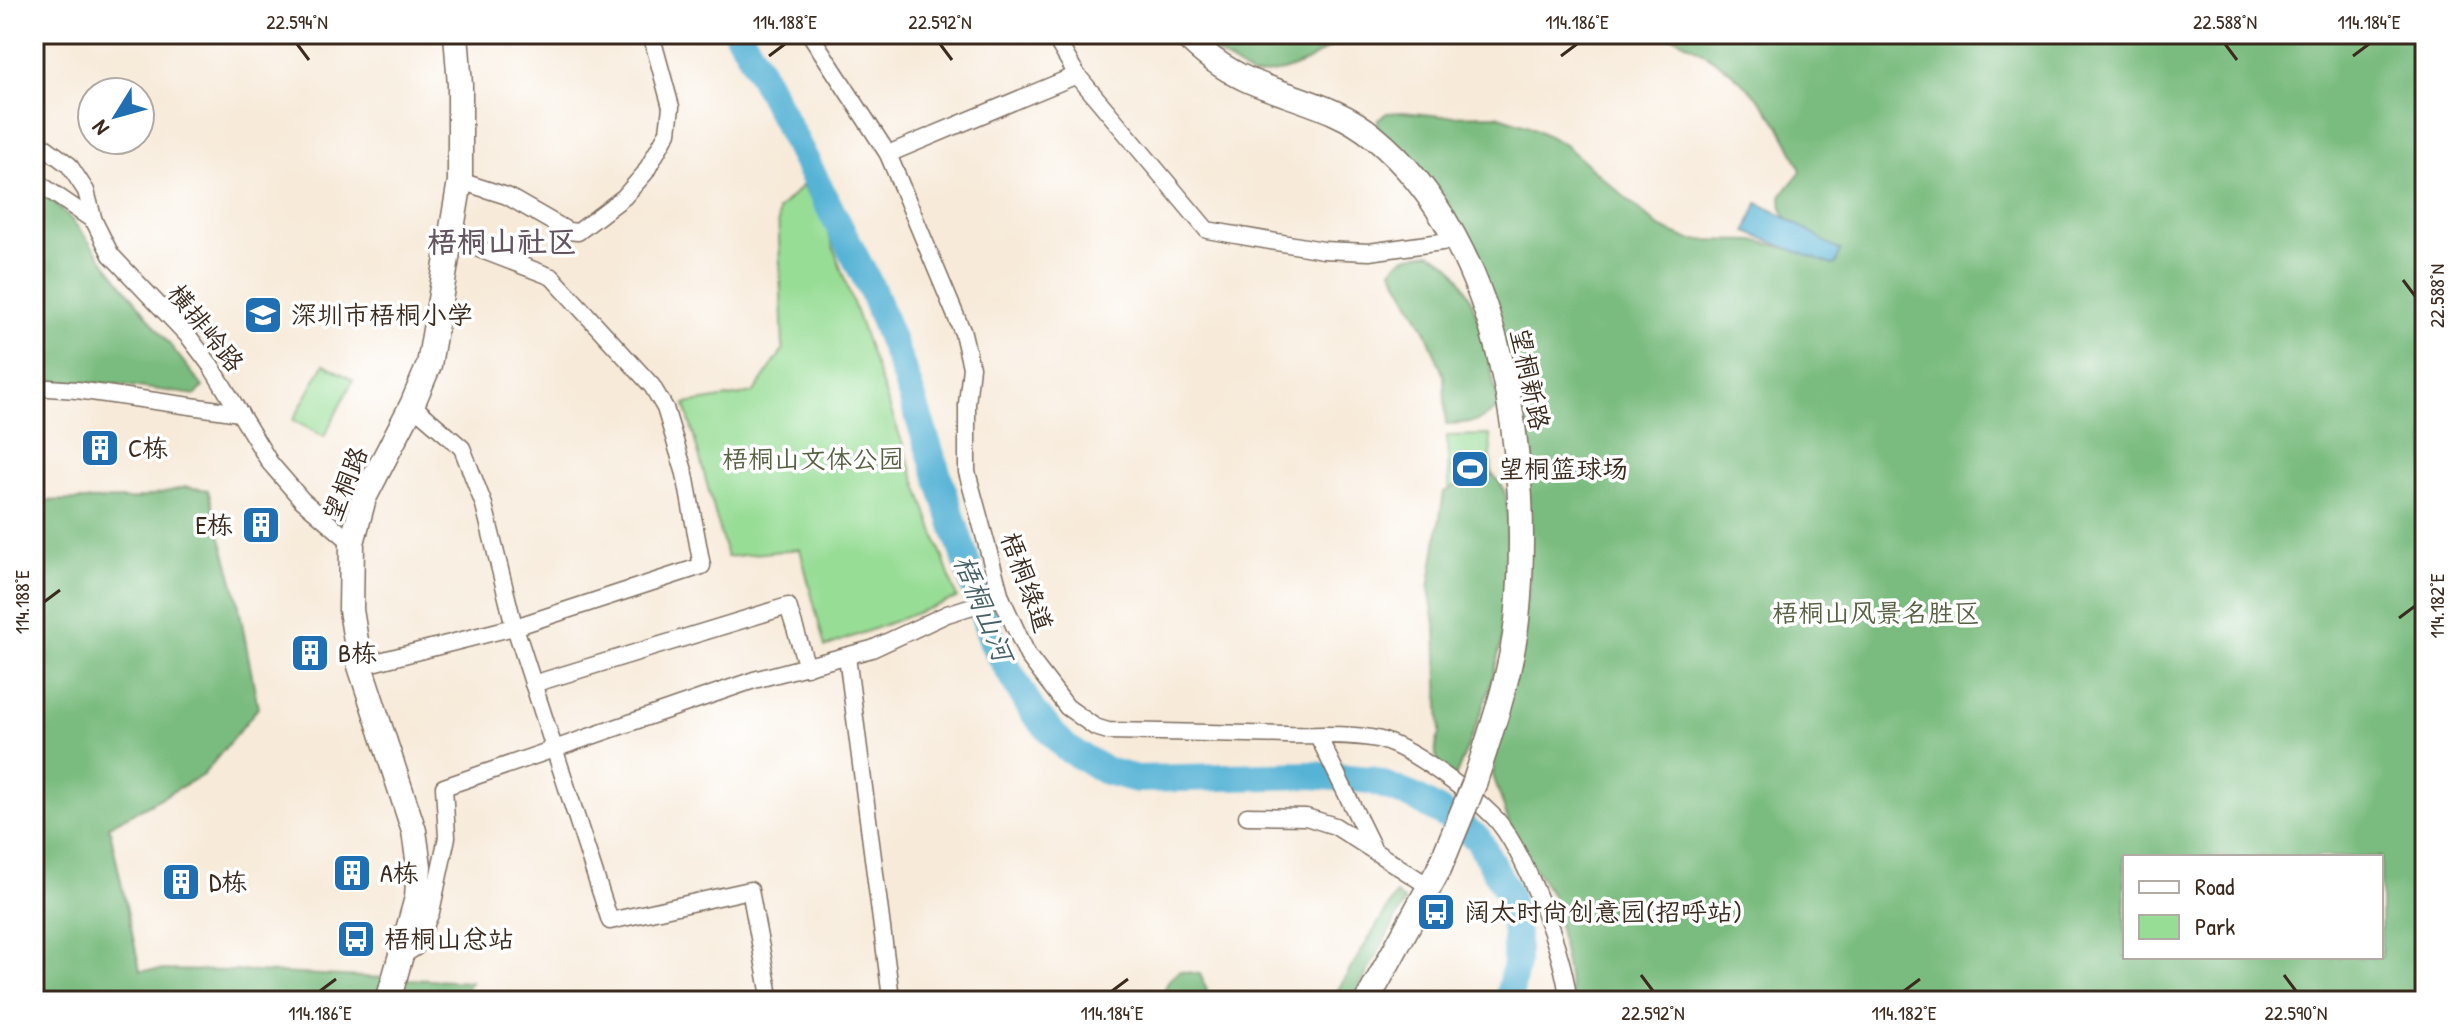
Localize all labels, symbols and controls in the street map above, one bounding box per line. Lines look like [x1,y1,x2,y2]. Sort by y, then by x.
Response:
text: 22.594°N [266,8,328,35]
text: 114.188°E [753,8,817,35]
text: 22.592°N [908,8,972,35]
text: 114.186°E [1545,8,1609,35]
text: 22.588°N [2193,8,2257,35]
text: 114.184°E [2337,8,2401,35]
north arrow [76,76,156,156]
text: N [84,114,116,142]
district label: 梧桐山社区 [427,221,577,261]
text: 22.588°N [2423,264,2450,328]
street label: 横排岭路 [160,276,253,379]
school or university icon: 深圳市梧桐小学 [242,294,284,336]
place label: 深圳市梧桐小学 [291,297,473,332]
street label: 望桐新路 [1503,324,1558,433]
building icon: C栋 [79,427,121,469]
place label: C栋 [128,430,168,465]
street label: 望桐路 [314,441,375,527]
park label: 梧桐山文体公园 [722,441,904,476]
sports icon: 望桐篮球场 [1449,448,1491,490]
place label: 望桐篮球场 [1498,451,1628,486]
building icon: E栋 [240,504,282,546]
place label: E栋 [196,507,233,542]
street label: 梧桐绿道 [993,527,1062,637]
water label: 梧桐山河 [945,549,1024,671]
text: 114.188°E [8,570,35,634]
text: 114.182°E [2423,573,2450,639]
park label: 梧桐山风景名胜区 [1772,595,1980,630]
building icon: B栋 [289,632,331,674]
place label: B栋 [338,635,377,670]
building icon: A栋 [331,852,373,894]
place label: A栋 [380,855,419,890]
legend [2123,855,2383,959]
building icon: D栋 [160,861,202,903]
place label: D栋 [209,864,247,899]
text: Road [2195,870,2234,902]
bus stop icon: 阔太时尚创意园(招呼站) [1415,891,1457,933]
place label: 阔太时尚创意园(招呼站) [1464,894,1742,929]
text: Park [2195,910,2235,942]
bus stop icon: 梧桐山总站 [335,918,377,960]
place label: 梧桐山总站 [384,921,514,956]
text: 114.186°E [288,999,352,1026]
text: 114.184°E [1080,999,1144,1026]
text: 22.592°N [1621,999,1685,1026]
text: 114.182°E [1871,999,1937,1026]
text: 22.590°N [2264,999,2328,1026]

